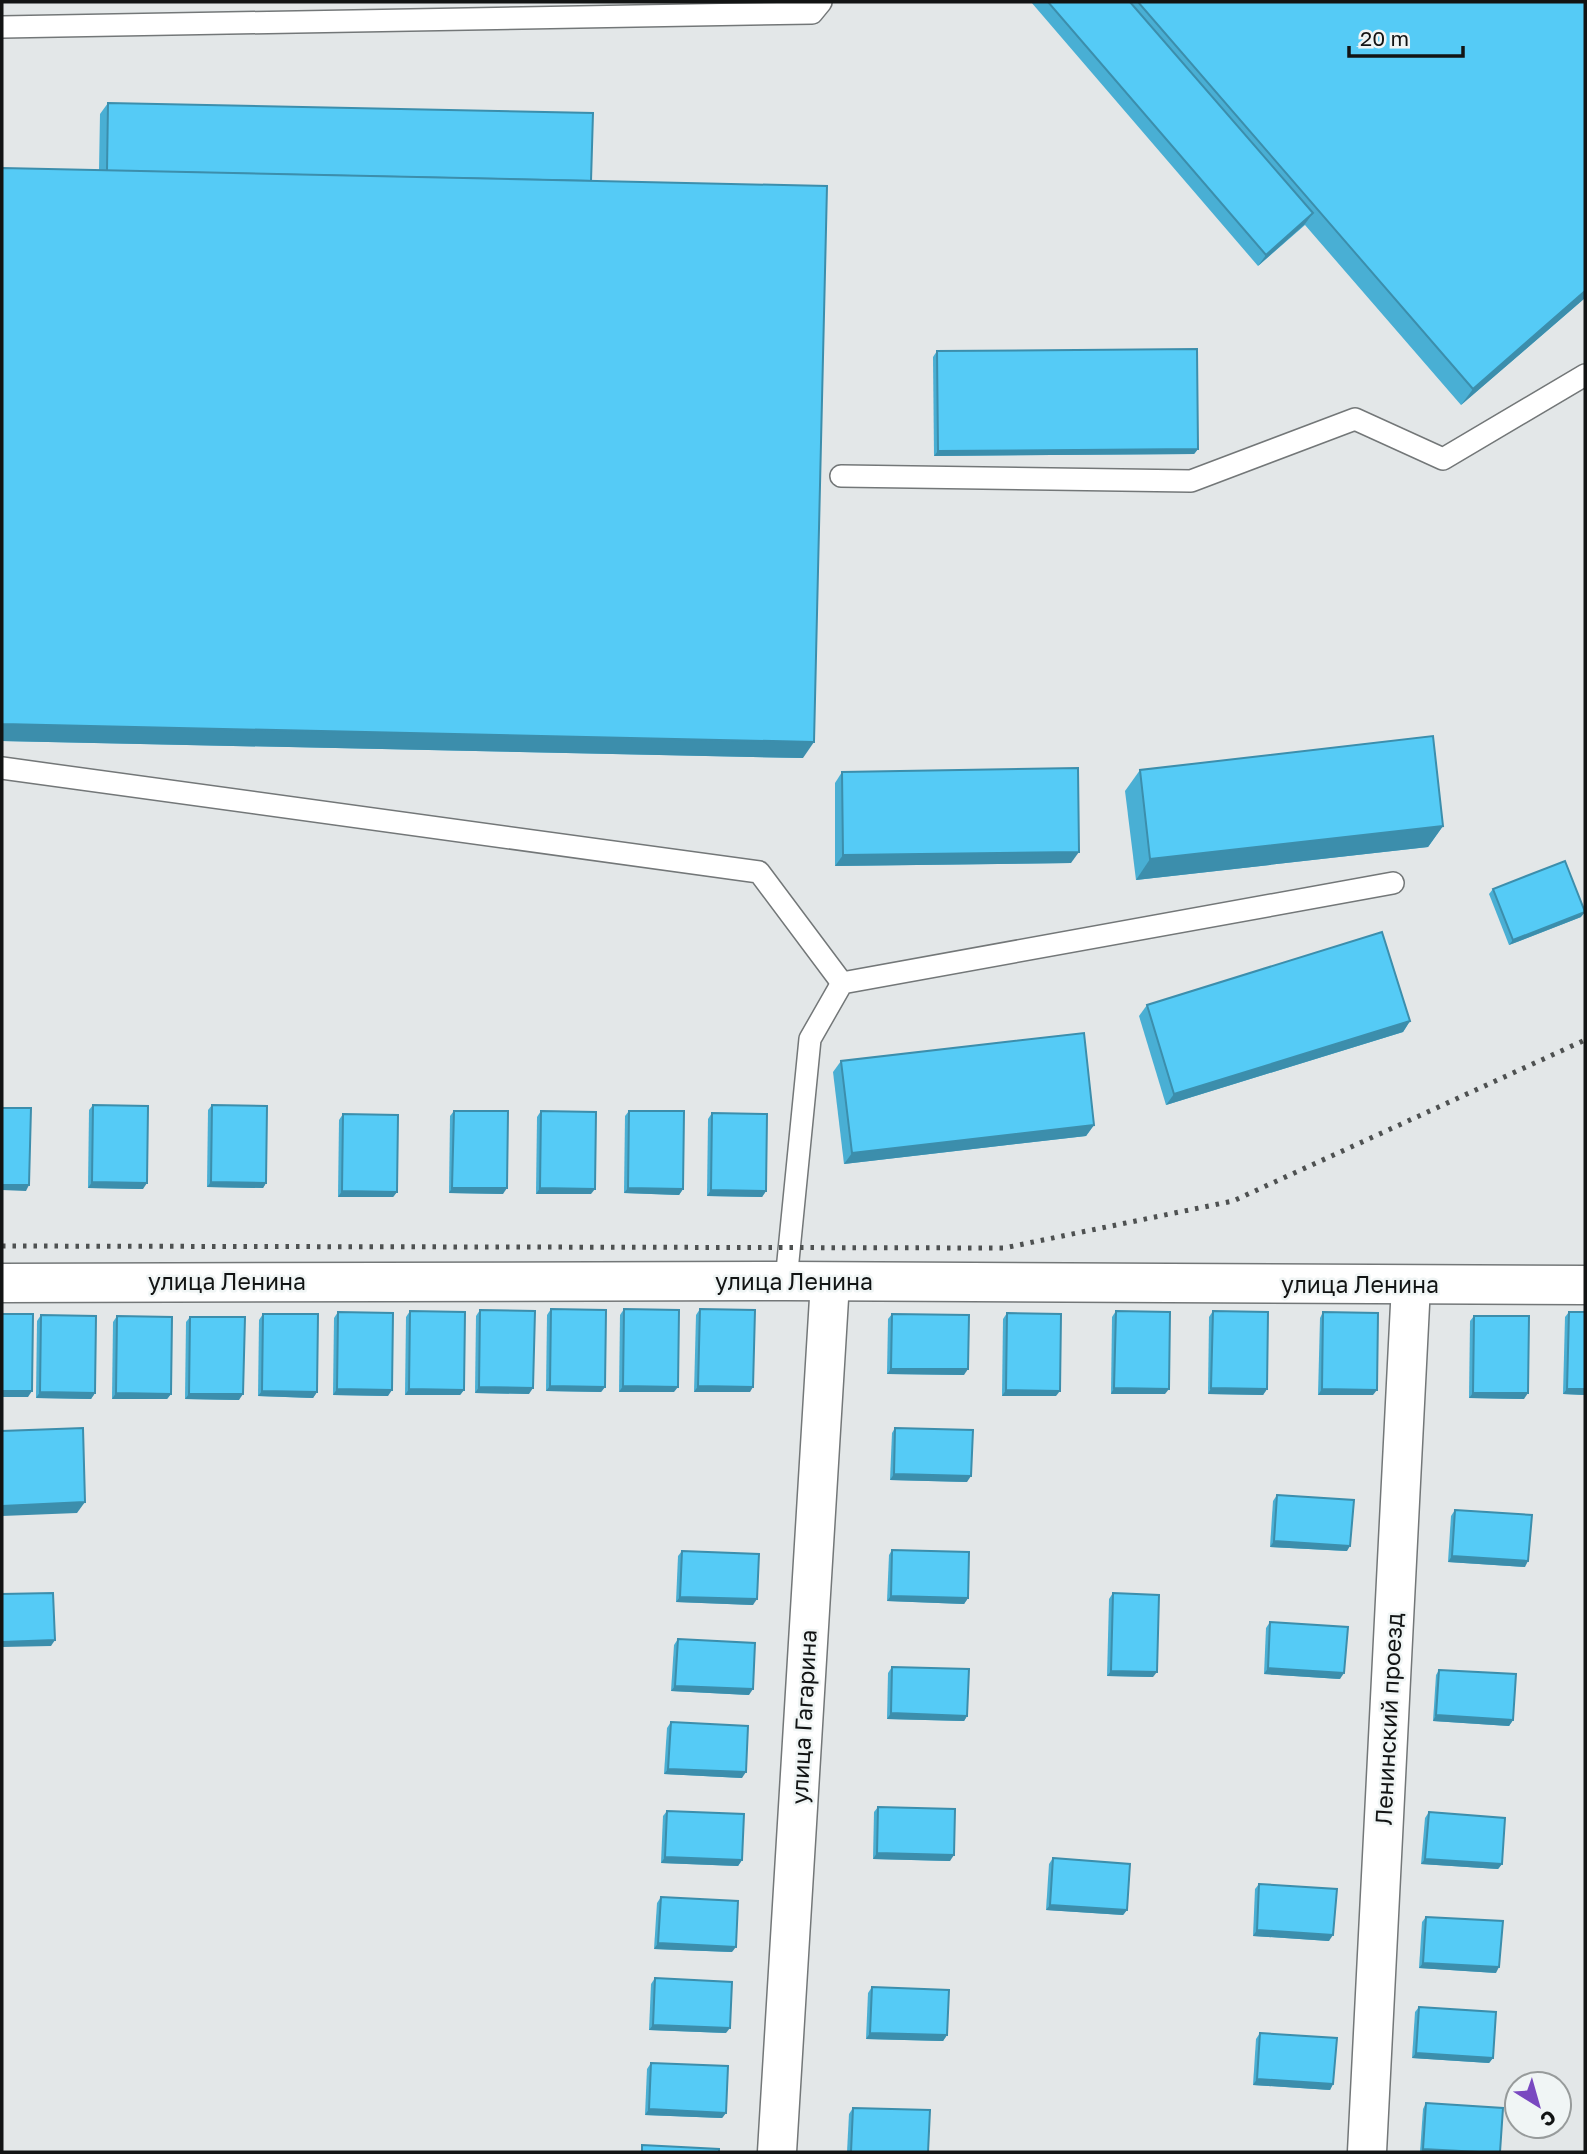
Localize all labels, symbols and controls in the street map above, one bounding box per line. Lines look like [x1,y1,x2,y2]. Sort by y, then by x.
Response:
scale bar [1349,14,1463,58]
text: 20 m [1360,25,1409,51]
street label: улица Ленина [148,1267,306,1295]
street label: улица Ленина [715,1267,873,1295]
street label: улица Ленина [1281,1270,1439,1298]
street label: Ленинский проезд [1368,1612,1408,1826]
street label: улица Гагарина [784,1629,822,1805]
north arrow [1503,2070,1573,2140]
text: С [1536,2106,1561,2132]

